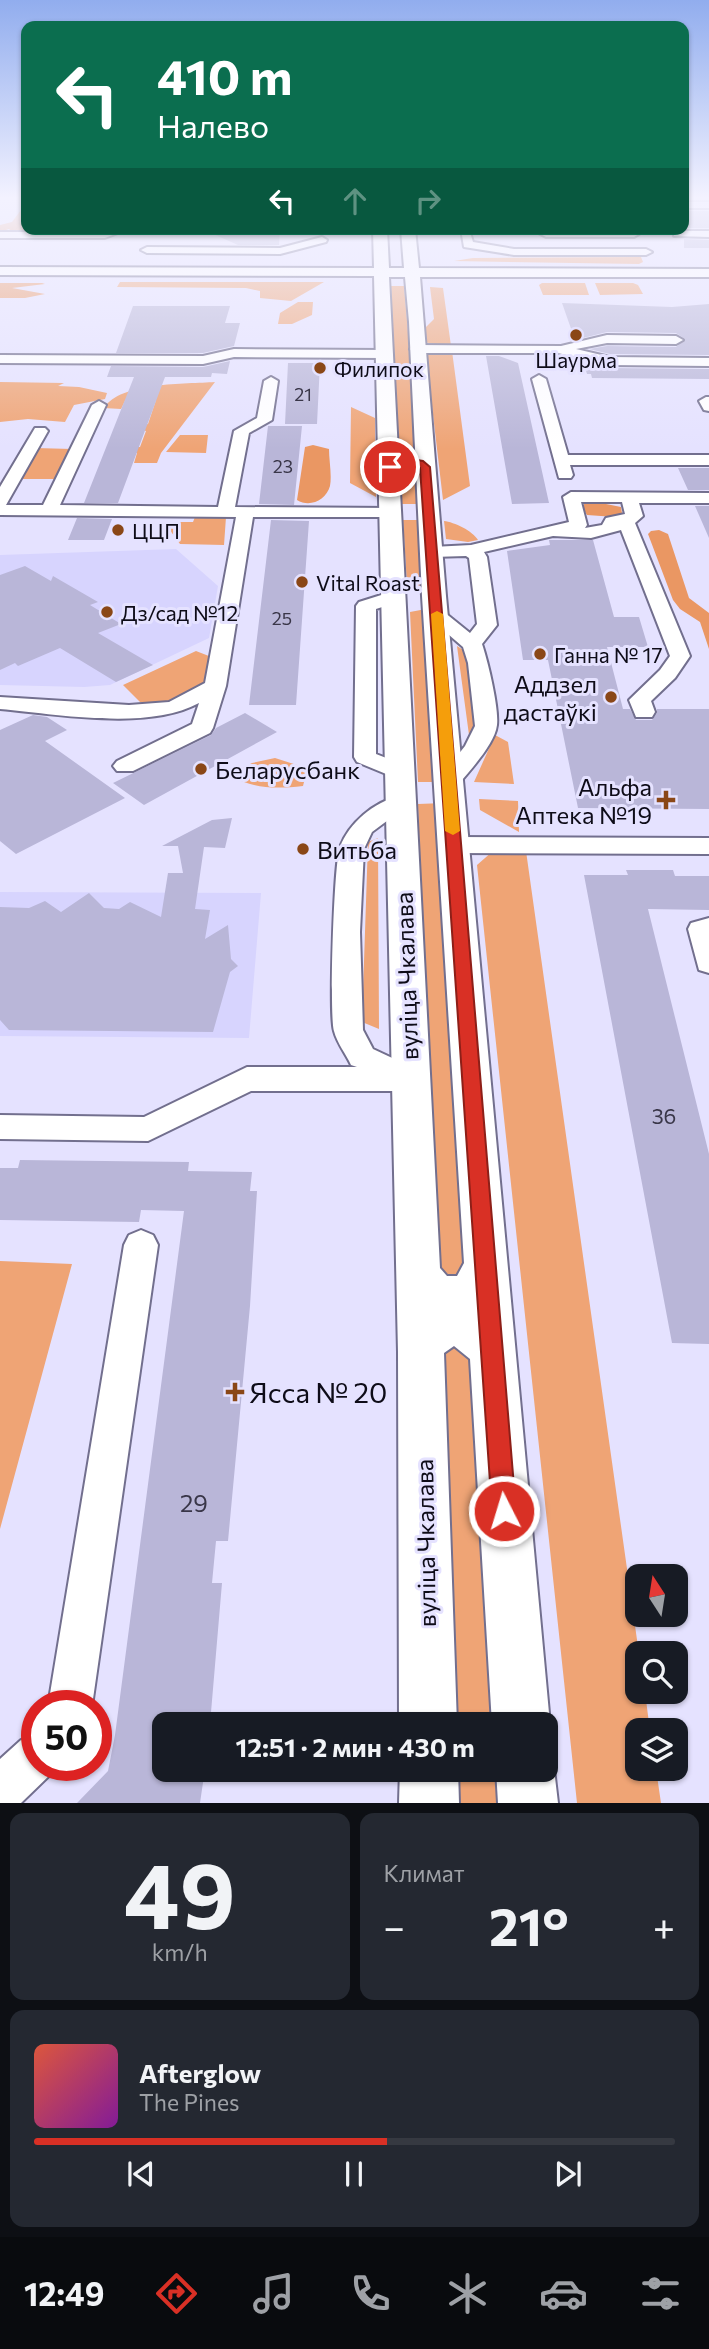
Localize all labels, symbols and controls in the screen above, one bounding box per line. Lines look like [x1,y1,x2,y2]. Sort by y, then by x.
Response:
text: 410 m [157,45,292,105]
icon: left [42,49,133,140]
text: Налево [157,105,269,145]
icon: left [263,182,301,220]
icon: ahead [336,182,374,220]
icon: right [409,182,447,220]
marker: Шаурма [568,327,584,343]
place label: Шаурма [535,347,617,372]
place label: Филипок [334,356,424,381]
marker: Филипок [312,360,328,376]
house number: 21 [294,383,312,405]
pin [360,437,420,497]
icon: arrive [371,448,409,486]
house number: 23 [273,455,293,477]
place label: ЦЦП [132,518,180,543]
marker: ЦЦП [110,522,126,538]
place label: Vital Roast [316,570,420,595]
marker: Vital Roast [294,574,310,590]
place label: Дз/сад №12 [121,600,238,625]
marker: Дз/сад №12 [99,604,115,620]
house number: 25 [272,607,292,629]
place label: Ганна № 17 [554,642,662,667]
marker: Ганна № 17 [532,646,548,662]
place label: Аддзел дастаўкі [504,669,597,726]
marker: Аддзел дастаўкі [603,689,619,705]
place label: Беларусбанк [215,755,360,784]
marker: Беларусбанк [193,761,209,777]
place label: Альфа Аптека №19 [515,772,652,829]
marker: Альфа Аптека №19 [658,792,674,808]
place label: Витьба [317,835,397,864]
marker: Витьба [295,841,311,857]
street label: вуліца Чкалава [389,891,423,1061]
house number: 36 [652,1103,676,1128]
place label: Ясса № 20 [249,1375,387,1409]
marker: Ясса № 20 [227,1384,243,1400]
street label: вуліца Чкалава [409,1459,441,1627]
position arrow [467,1474,541,1548]
house number: 29 [180,1488,208,1517]
north arrow [625,1564,688,1628]
map controls [625,1564,688,1781]
button: search [625,1641,688,1704]
speed limit sign: 50 [21,1690,112,1781]
button: layers [625,1718,688,1781]
text: 12:51 · 2 мин · 430 m [235,1731,475,1762]
text: 49 [124,1836,236,1948]
text: Климат [384,1859,465,1887]
text: 21° [489,1893,569,1957]
text: − [384,1902,405,1949]
text: + [653,1902,675,1949]
text: km/h [152,1938,208,1966]
text: Afterglow [139,2057,261,2088]
text: The Pines [139,2088,240,2116]
icon: previous [122,2155,160,2193]
icon: pause [335,2155,373,2193]
icon: next [549,2155,587,2193]
icon: directions [152,2269,201,2318]
icon: music [249,2269,298,2318]
icon: phone [346,2269,395,2318]
icon: climate [443,2269,492,2318]
icon: car [539,2269,588,2318]
icon: filters [636,2269,685,2318]
text: 12:49 [24,2273,104,2313]

